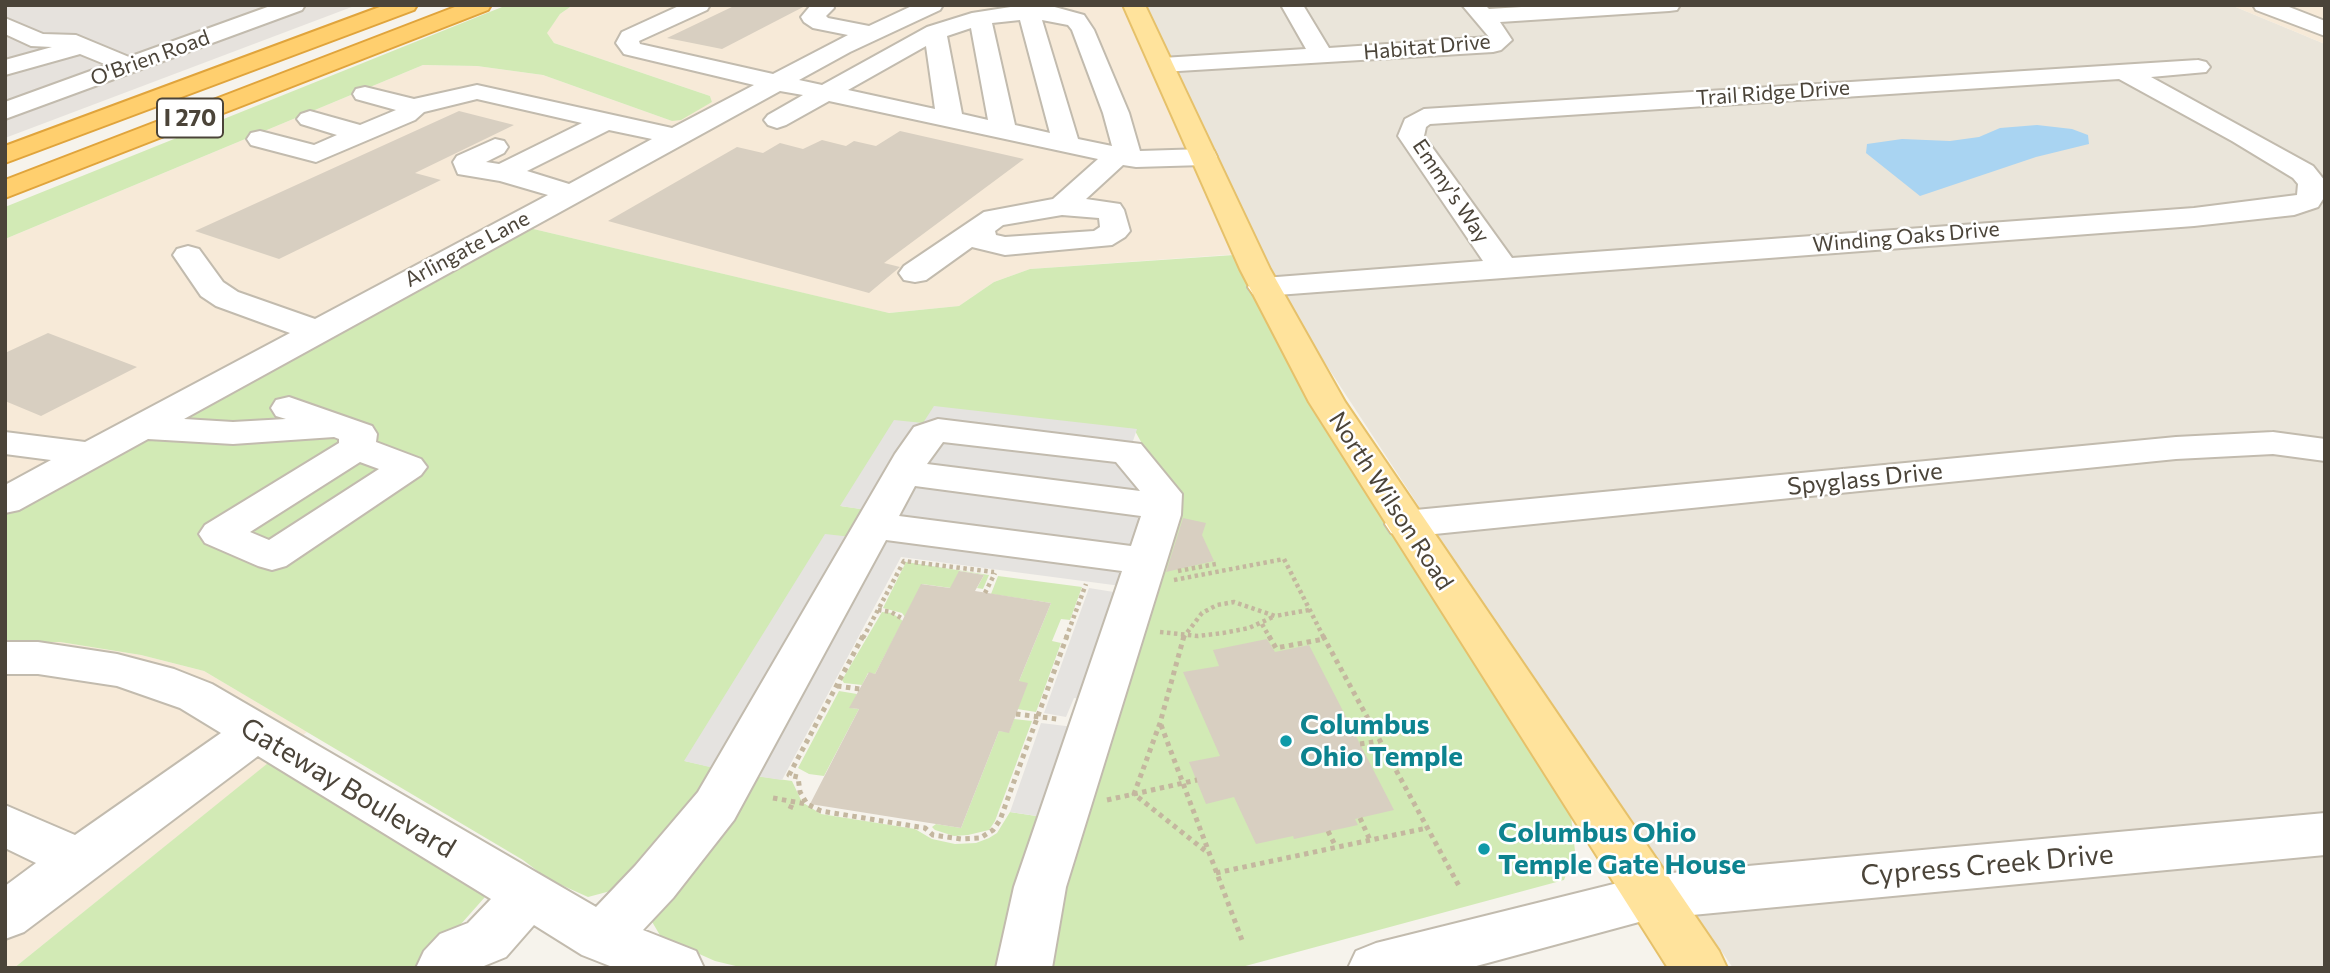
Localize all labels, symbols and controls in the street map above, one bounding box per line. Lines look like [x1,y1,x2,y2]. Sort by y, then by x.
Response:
street label: O'Brien Road [87,25,213,91]
street label: Habitat Drive [1362,29,1492,65]
street label: Trail Ridge Drive [1695,75,1851,111]
road number: I 270 [157,99,223,138]
street label: Emmy's Way [1407,134,1495,248]
street label: Arlingate Lane [400,206,534,292]
street label: Winding Oaks Drive [1811,216,2001,258]
street label: North Wilson Road [1323,407,1459,595]
street label: Spyglass Drive [1786,457,1944,501]
place label: Columbus Ohio Temple [1300,708,1463,774]
street label: Gateway Boulevard [234,711,462,865]
marker: Columbus Ohio Temple [1278,733,1294,749]
place label: Columbus Ohio Temple Gate House [1498,816,1746,882]
street label: Cypress Creek Drive [1859,837,2115,893]
marker: Columbus Ohio Temple Gate House [1476,841,1492,857]

